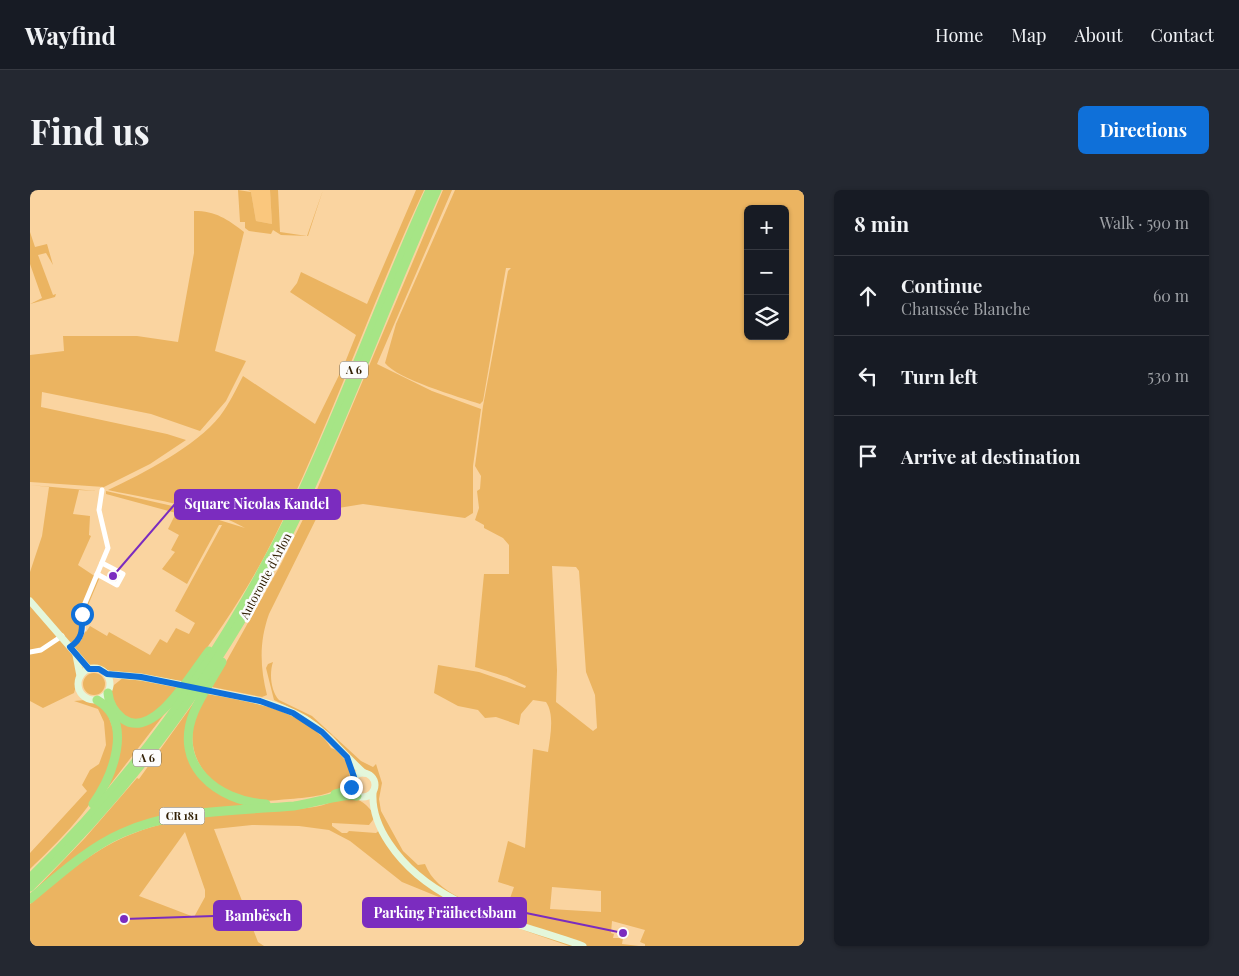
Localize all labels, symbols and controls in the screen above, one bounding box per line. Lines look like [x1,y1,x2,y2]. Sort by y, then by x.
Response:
text: Wayfind [25,19,116,51]
text: Home [935,23,983,47]
text: Map [1011,23,1046,47]
text: About [1074,23,1123,47]
text: Contact [1151,23,1214,47]
button: Directions [1078,106,1209,154]
text: Find us [30,107,150,154]
map controls [744,205,789,340]
button: + [744,205,789,250]
text: 8 min [854,209,909,237]
text: Walk · 590 m [1099,212,1189,233]
button: − [744,250,789,295]
text: Continue [901,272,982,298]
icon: ahead [854,282,882,310]
text: 60 m [1153,285,1189,306]
button: layers [744,295,789,340]
text: Chaussée Blanche [901,298,1030,319]
road number: A 6 [340,362,368,378]
icon: left [854,362,882,390]
text: Turn left [901,363,978,389]
text: 530 m [1147,365,1189,386]
icon: arrive [854,442,882,470]
text: Arrive at destination [901,443,1081,469]
callout: Square Nicolas Kandel [175,490,340,519]
text: Square Nicolas Kandel [185,494,330,513]
street label: Autoroute d'Arlon [235,530,295,622]
route start [71,603,94,626]
road number: A 6 [133,750,161,766]
route end [340,776,363,799]
road number: CR 181 [160,808,204,824]
callout: Parking Fräiheetsbam [363,898,526,927]
callout: Bambësch [214,901,301,930]
text: Parking Fräiheetsbam [374,903,517,922]
text: Bambësch [225,906,292,925]

